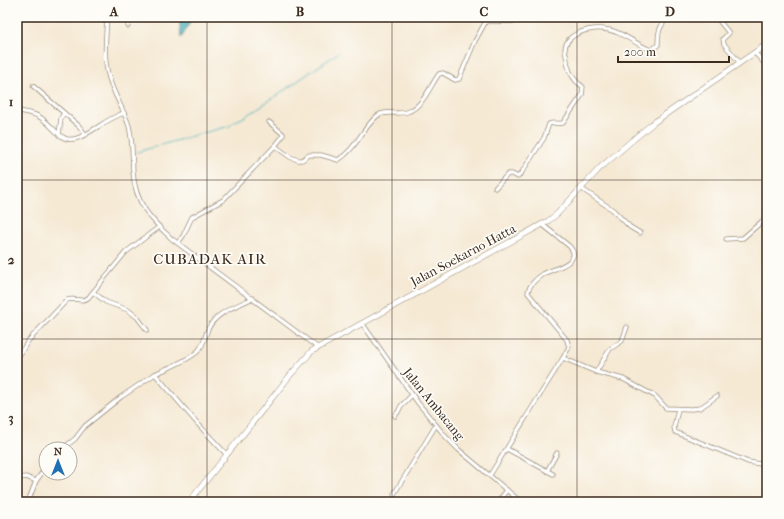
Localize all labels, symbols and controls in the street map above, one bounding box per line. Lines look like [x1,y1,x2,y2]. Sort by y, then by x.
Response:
text: A [109,4,119,19]
text: B [296,4,305,19]
text: C [480,4,489,19]
text: D [665,4,675,19]
scale bar [618,38,729,64]
text: 200 m [624,45,656,59]
text: 1 [9,94,14,109]
street label: Jalan Soekarno Hatta [407,220,519,290]
district label: CUBADAK AIR [153,250,267,268]
text: 2 [8,252,15,267]
street label: Jalan Ambacang [400,364,468,444]
text: 3 [8,410,14,426]
north arrow [38,441,78,481]
text: N [54,445,63,458]

